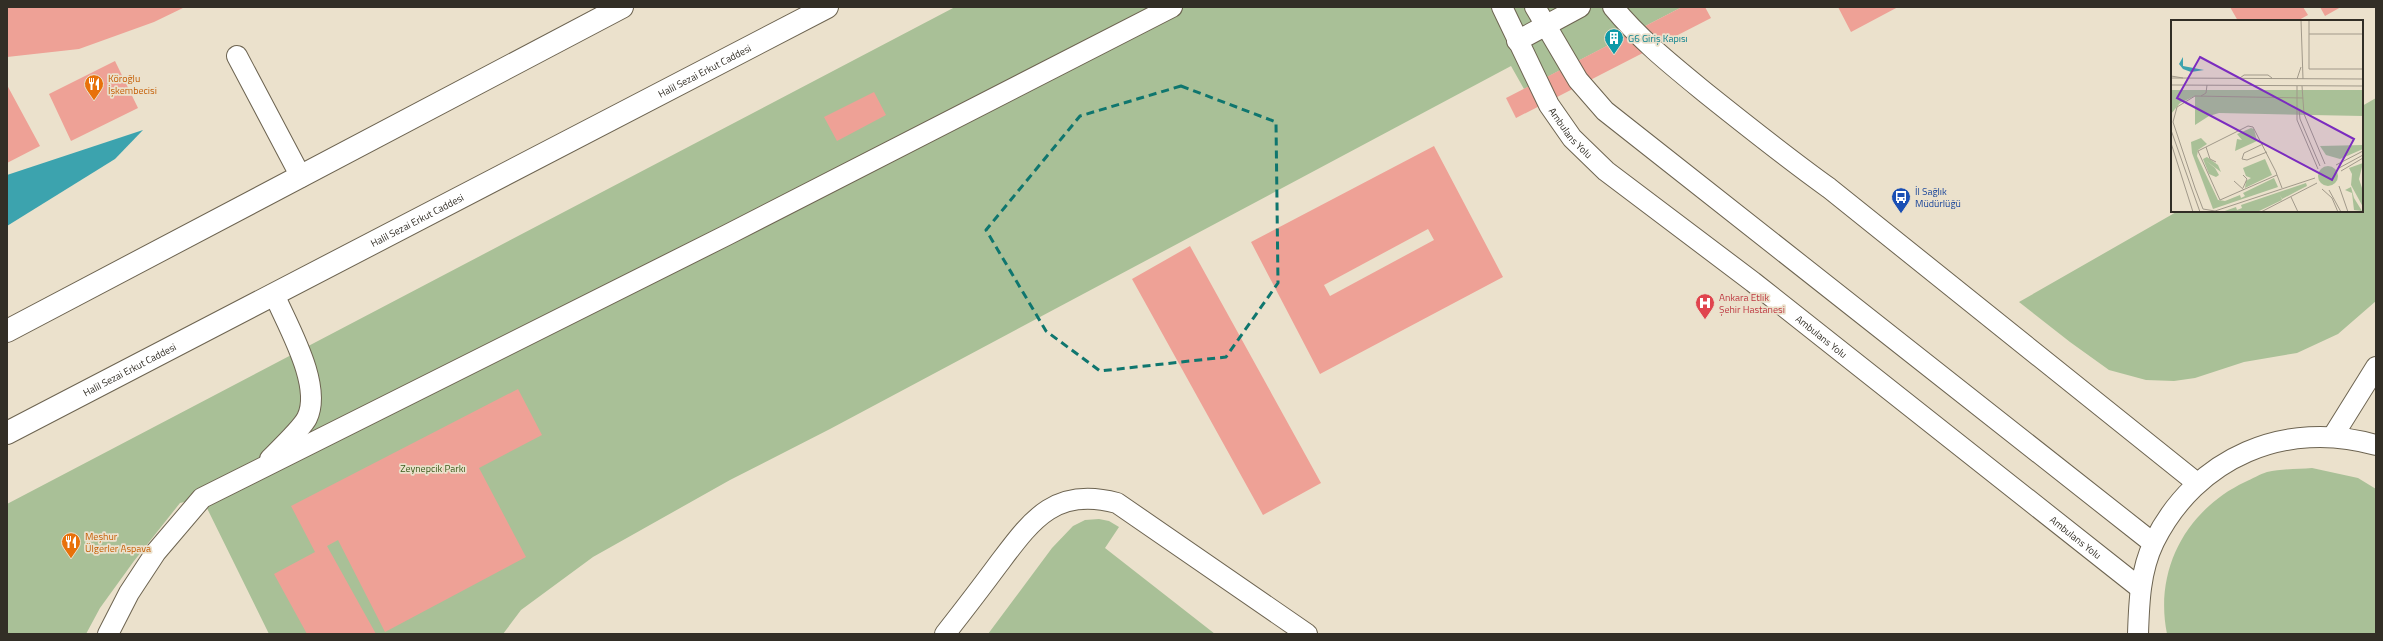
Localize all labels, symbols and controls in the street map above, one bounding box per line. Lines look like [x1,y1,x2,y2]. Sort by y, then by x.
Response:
inset map [2171,20,2363,212]
building icon: G6 Giriş Kapısı [1603,27,1625,55]
place label: G6 Giriş Kapısı [1628,31,1688,46]
street label: Halil Sezai Erkut Caddesi [656,41,754,102]
place label: Köroğlu İşkembecisi [108,71,157,98]
restaurant icon: Köroğlu İşkembecisi [83,73,105,101]
street label: Ambulans Yolu [1545,105,1596,162]
place label: İl Sağlık Müdürlüğü [1915,184,1961,211]
bus stop icon: İl Sağlık Müdürlüğü [1890,186,1912,214]
street label: Halil Sezai Erkut Caddesi [368,190,466,251]
place label: Ankara Etlik Şehir Hastanesi [1719,290,1785,317]
hospital icon: Ankara Etlik Şehir Hastanesi [1694,292,1716,320]
street label: Ambulans Yolu [1792,312,1850,362]
street label: Halil Sezai Erkut Caddesi [80,339,179,400]
park label: Zeynepcik Parkı [400,461,466,476]
street label: Ambulans Yolu [2046,512,2104,563]
place label: Meşhur Ülgerler Aspava [85,529,151,556]
restaurant icon: Meşhur Ülgerler Aspava [60,531,82,559]

